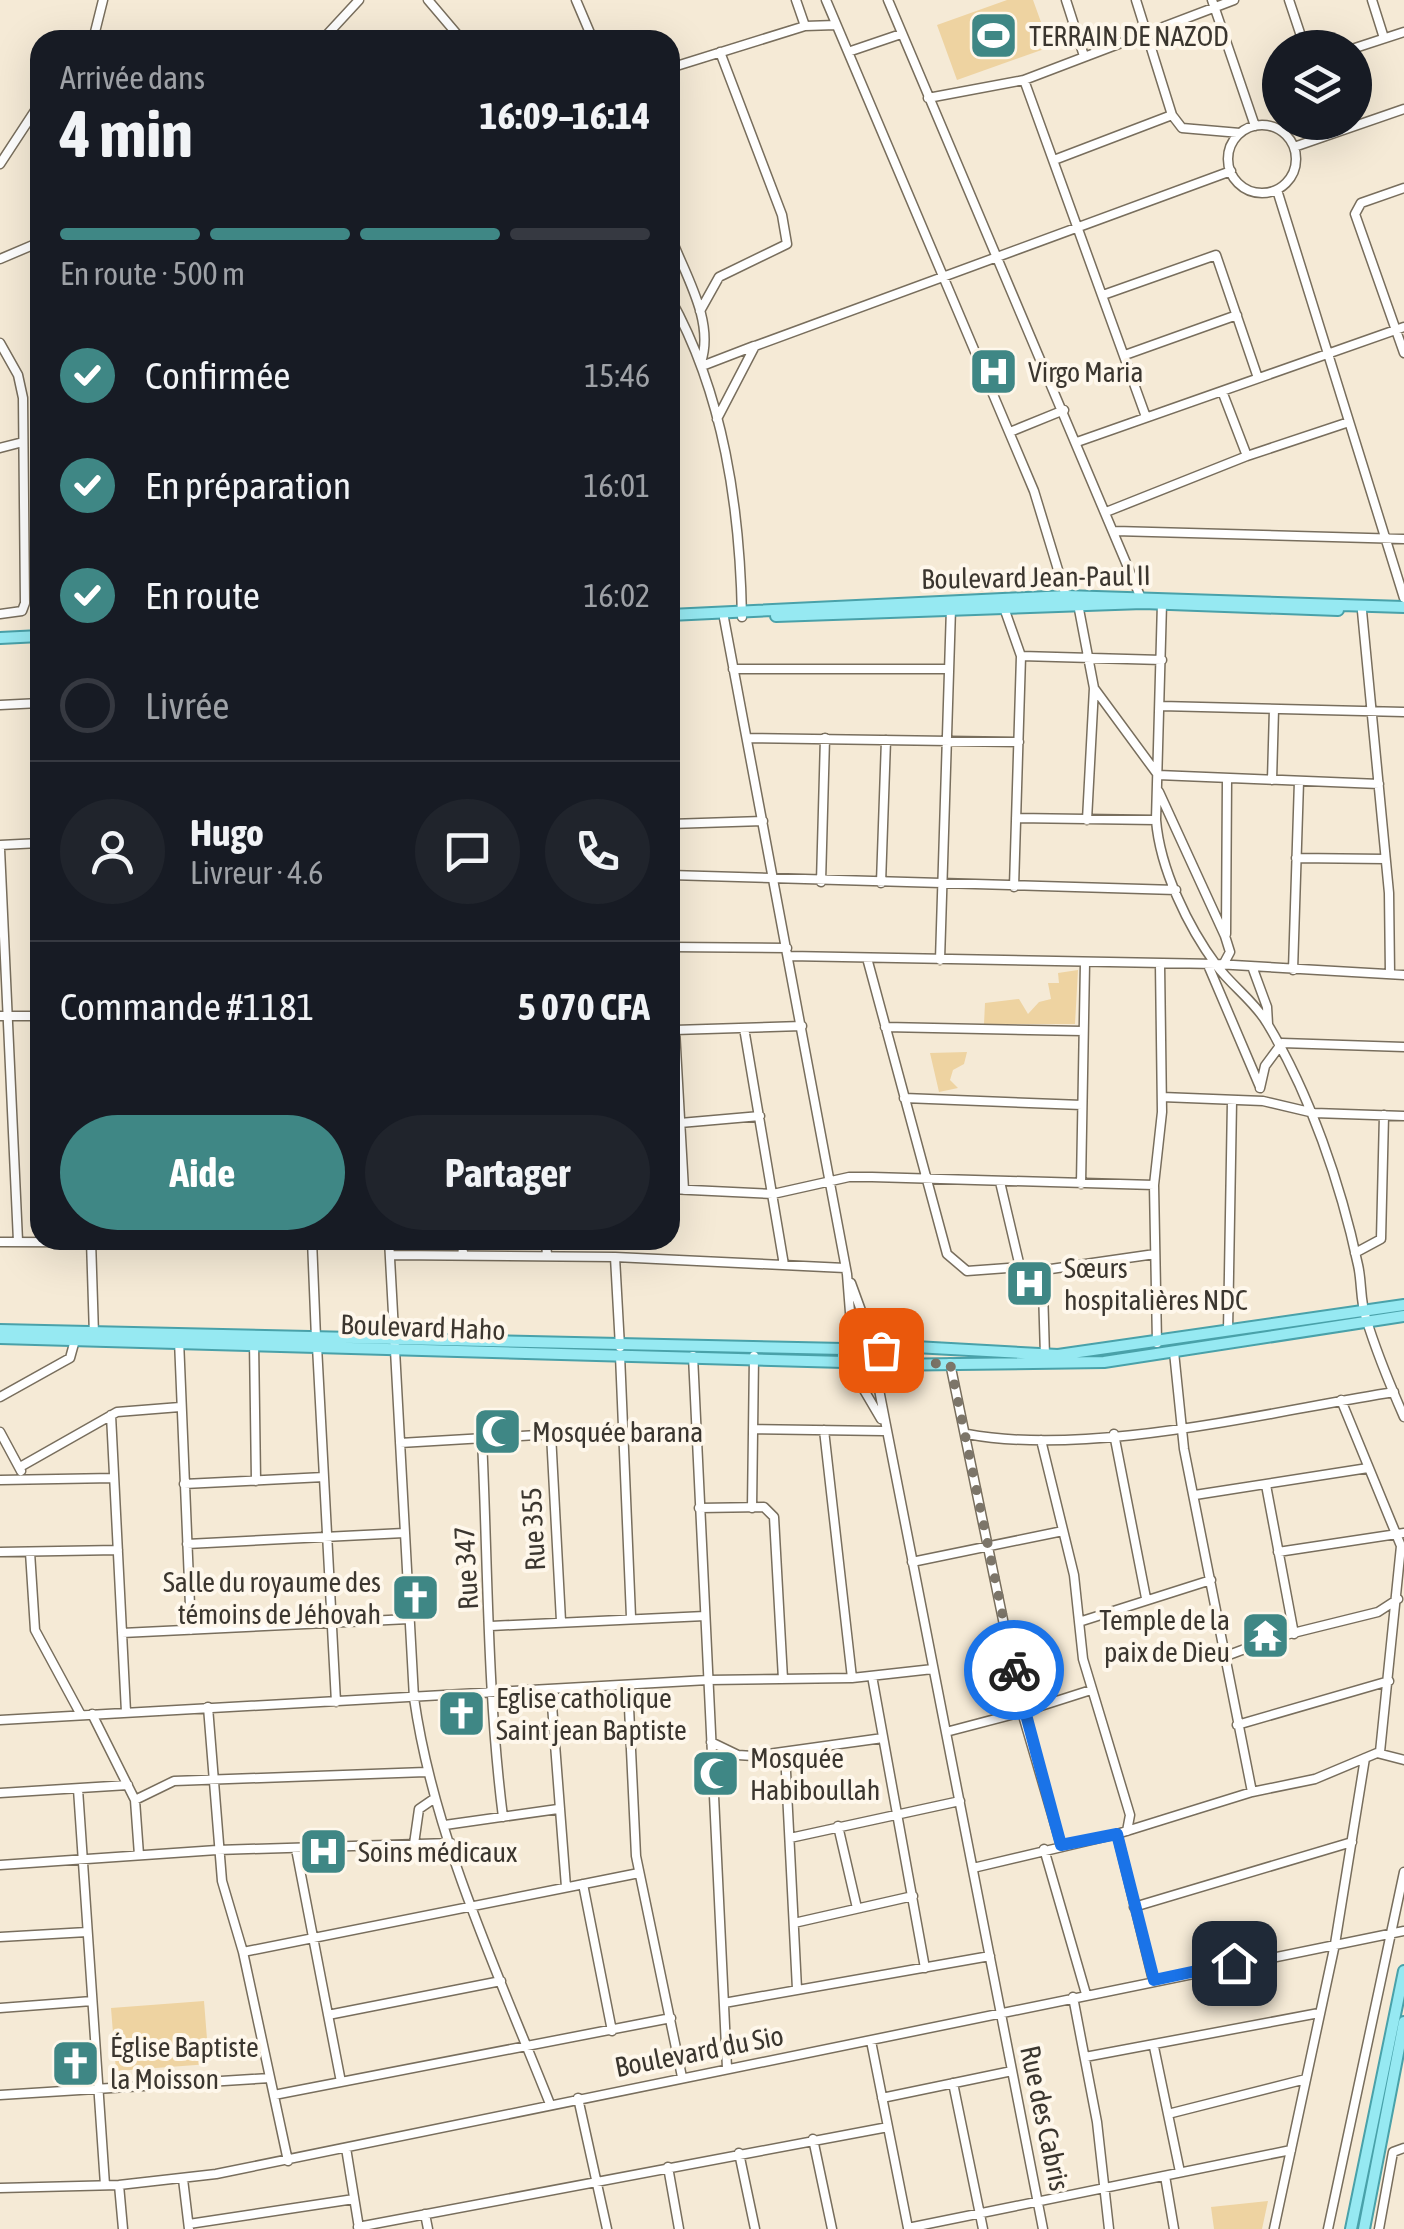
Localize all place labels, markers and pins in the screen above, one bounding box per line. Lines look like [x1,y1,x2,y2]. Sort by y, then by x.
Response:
sports icon: TERRAIN DE NAZOD [968,10,1020,62]
place label: TERRAIN DE NAZOD [1029,20,1229,52]
hospital icon: Virgo Maria [967,346,1019,398]
place label: Virgo Maria [1028,356,1144,388]
place label: Sœurs hospitalières NDC [1064,1252,1248,1316]
hospital icon: Sœurs hospitalières NDC [1003,1258,1055,1310]
pin [839,1308,924,1393]
mosque icon: Mosquée barana [471,1406,523,1458]
place label: Mosquée barana [532,1416,703,1448]
place label: Salle du royaume des témoins de Jéhovah [163,1566,381,1630]
church icon: Salle du royaume des témoins de Jéhovah [390,1572,442,1624]
place label: Temple de la paix de Dieu [1099,1604,1230,1668]
temple icon: Temple de la paix de Dieu [1239,1610,1291,1662]
place label: Eglise catholique Saint jean Baptiste [496,1682,687,1746]
church icon: Eglise catholique Saint jean Baptiste [435,1688,487,1740]
place label: Mosquée Habiboullah [750,1742,880,1806]
mosque icon: Mosquée Habiboullah [689,1748,741,1800]
hospital icon: Soins médicaux [297,1826,349,1878]
place label: Soins médicaux [358,1836,517,1868]
pin [1192,1921,1277,2006]
place label: Église Baptiste la Moisson [110,2031,259,2095]
church icon: Église Baptiste la Moisson [49,2037,101,2089]

